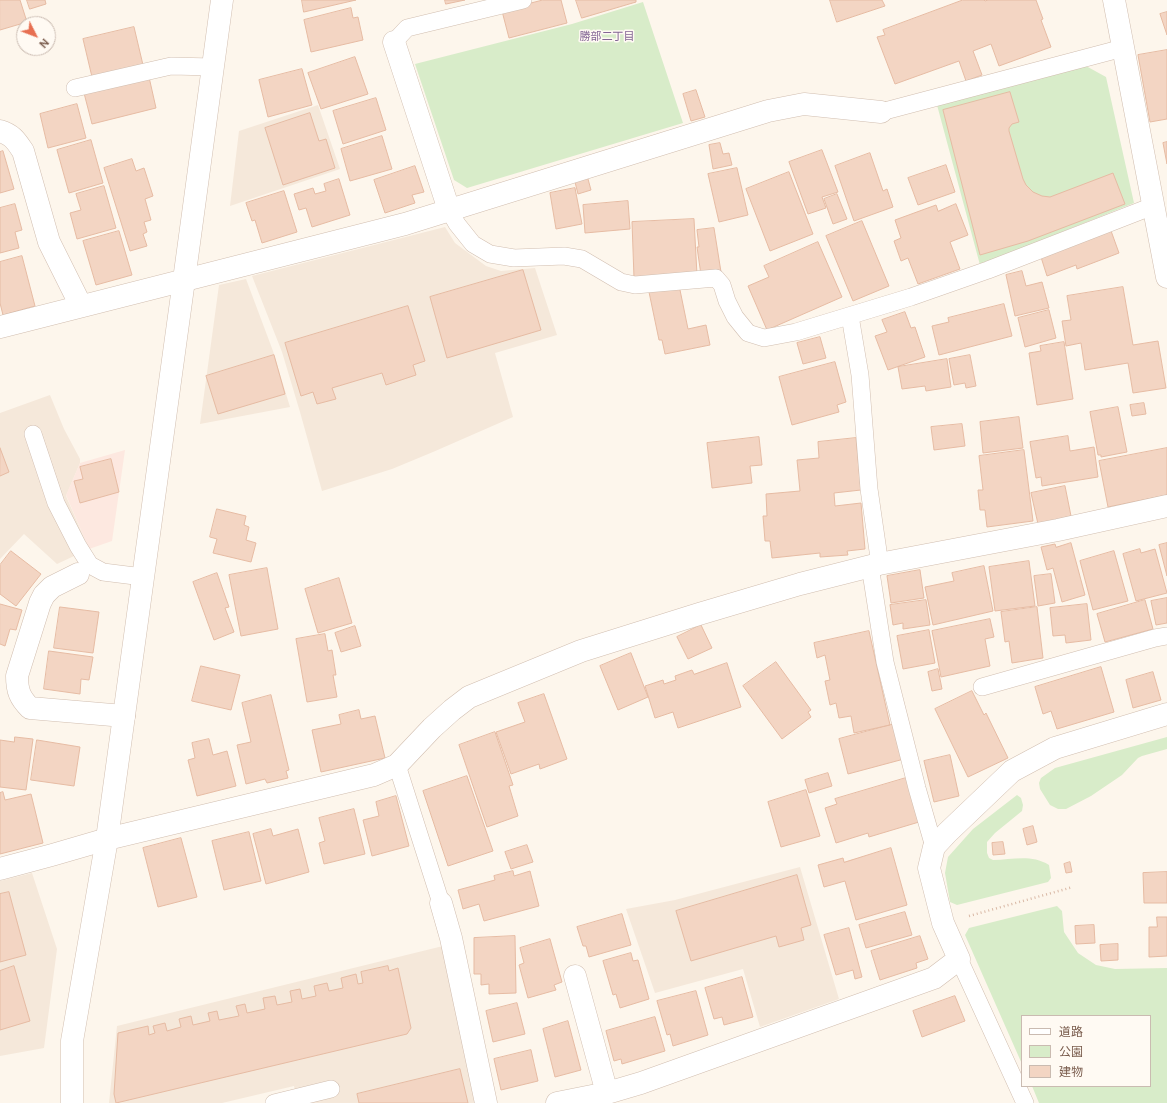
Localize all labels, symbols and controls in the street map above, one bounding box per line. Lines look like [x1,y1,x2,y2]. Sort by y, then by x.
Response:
north arrow [16,16,56,56]
district label: 勝部二丁目 [580,30,634,44]
text: N [36,36,52,51]
legend [1021,1015,1151,1087]
text: 道路 [1059,1024,1083,1040]
text: 公園 [1059,1044,1083,1060]
text: 建物 [1059,1064,1083,1080]

